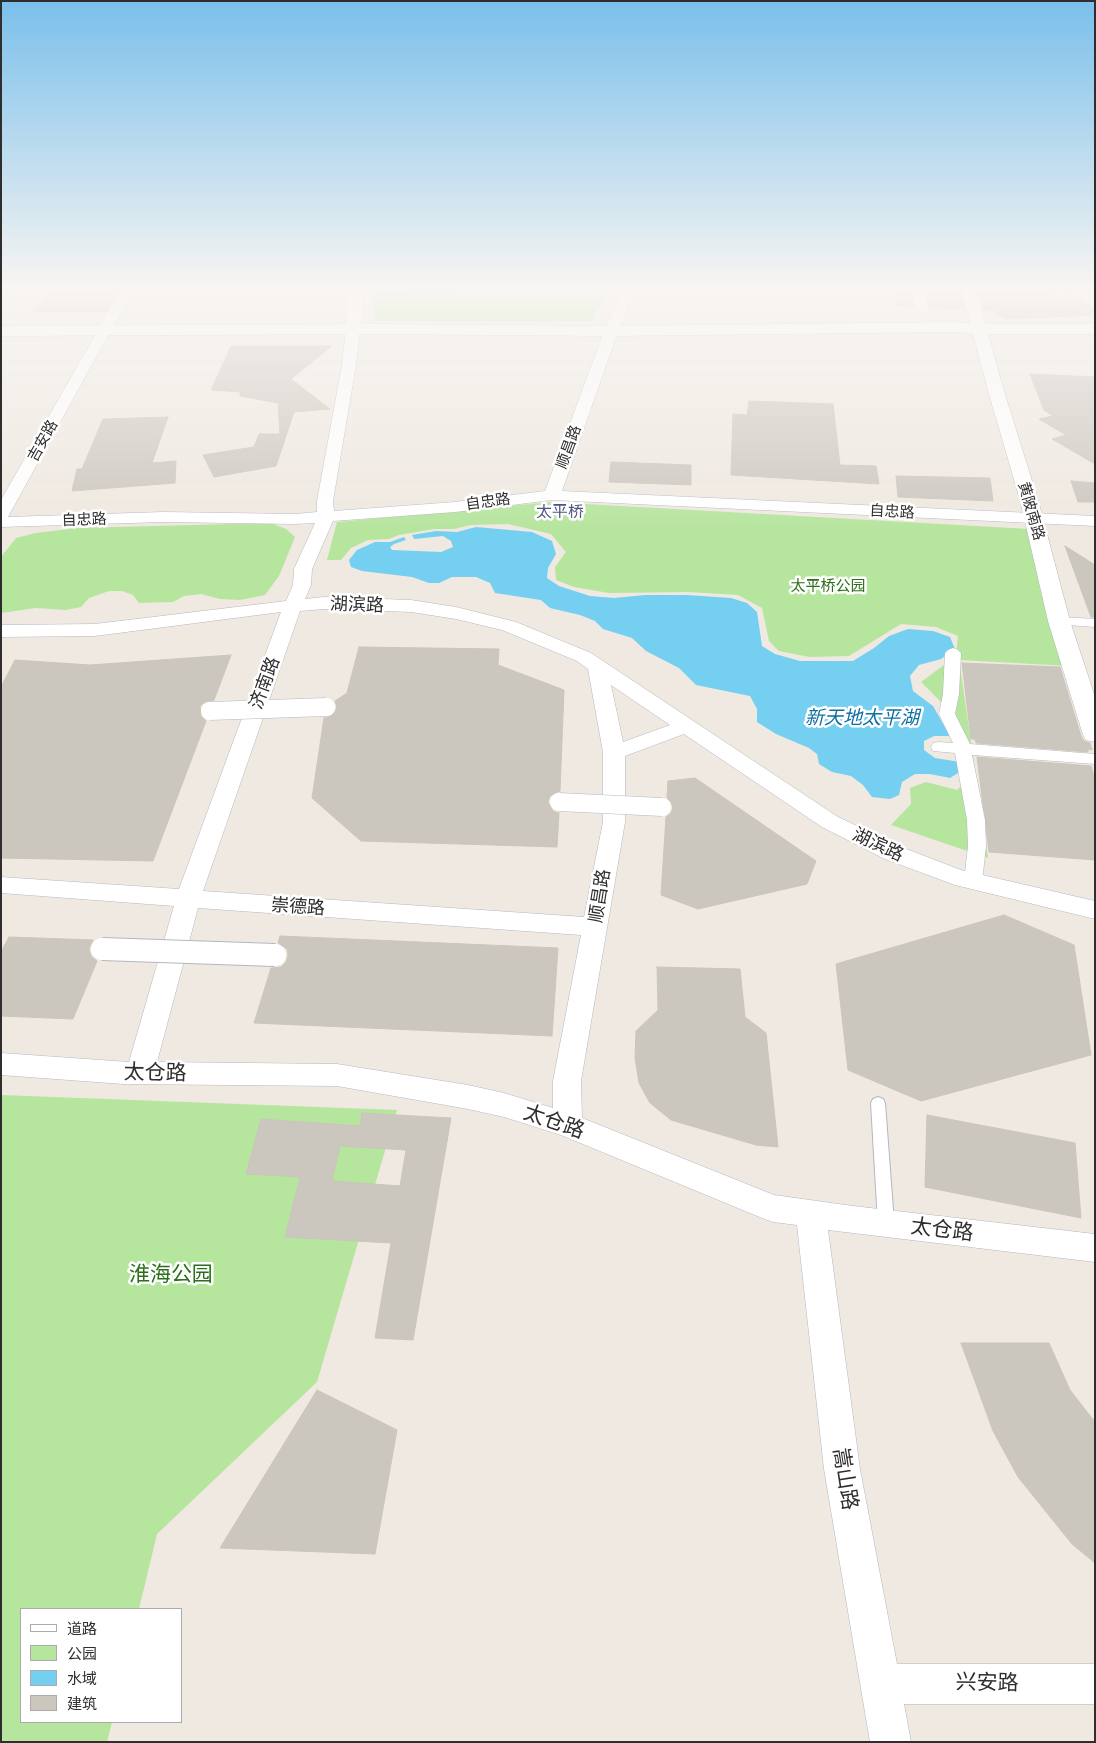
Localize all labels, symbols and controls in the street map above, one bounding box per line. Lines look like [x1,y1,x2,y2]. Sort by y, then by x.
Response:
street label: 吉安路 [24,417,62,465]
street label: 顺昌路 [553,423,585,471]
street label: 黄陂南路 [1014,480,1048,542]
street label: 自忠路 [464,490,512,514]
district label: 太平桥 [536,502,584,522]
street label: 自忠路 [869,502,915,522]
street label: 自忠路 [61,510,107,530]
park label: 太平桥公园 [791,577,865,595]
street label: 湖滨路 [330,593,384,617]
street label: 济南路 [246,654,284,712]
water label: 新天地太平湖 [805,707,919,729]
street label: 湖滨路 [849,824,907,866]
street label: 顺昌路 [585,868,615,924]
street label: 崇德路 [270,894,326,920]
street label: 太仓路 [123,1060,187,1086]
street label: 太仓路 [520,1100,588,1144]
street label: 太仓路 [909,1214,975,1246]
park label: 淮海公园 [129,1262,213,1288]
street label: 嵩山路 [828,1446,862,1512]
legend [20,1608,182,1723]
text: 道路 [67,1619,97,1638]
text: 公园 [67,1644,97,1663]
text: 水域 [67,1669,97,1688]
street label: 兴安路 [955,1670,1019,1696]
text: 建筑 [67,1694,97,1713]

